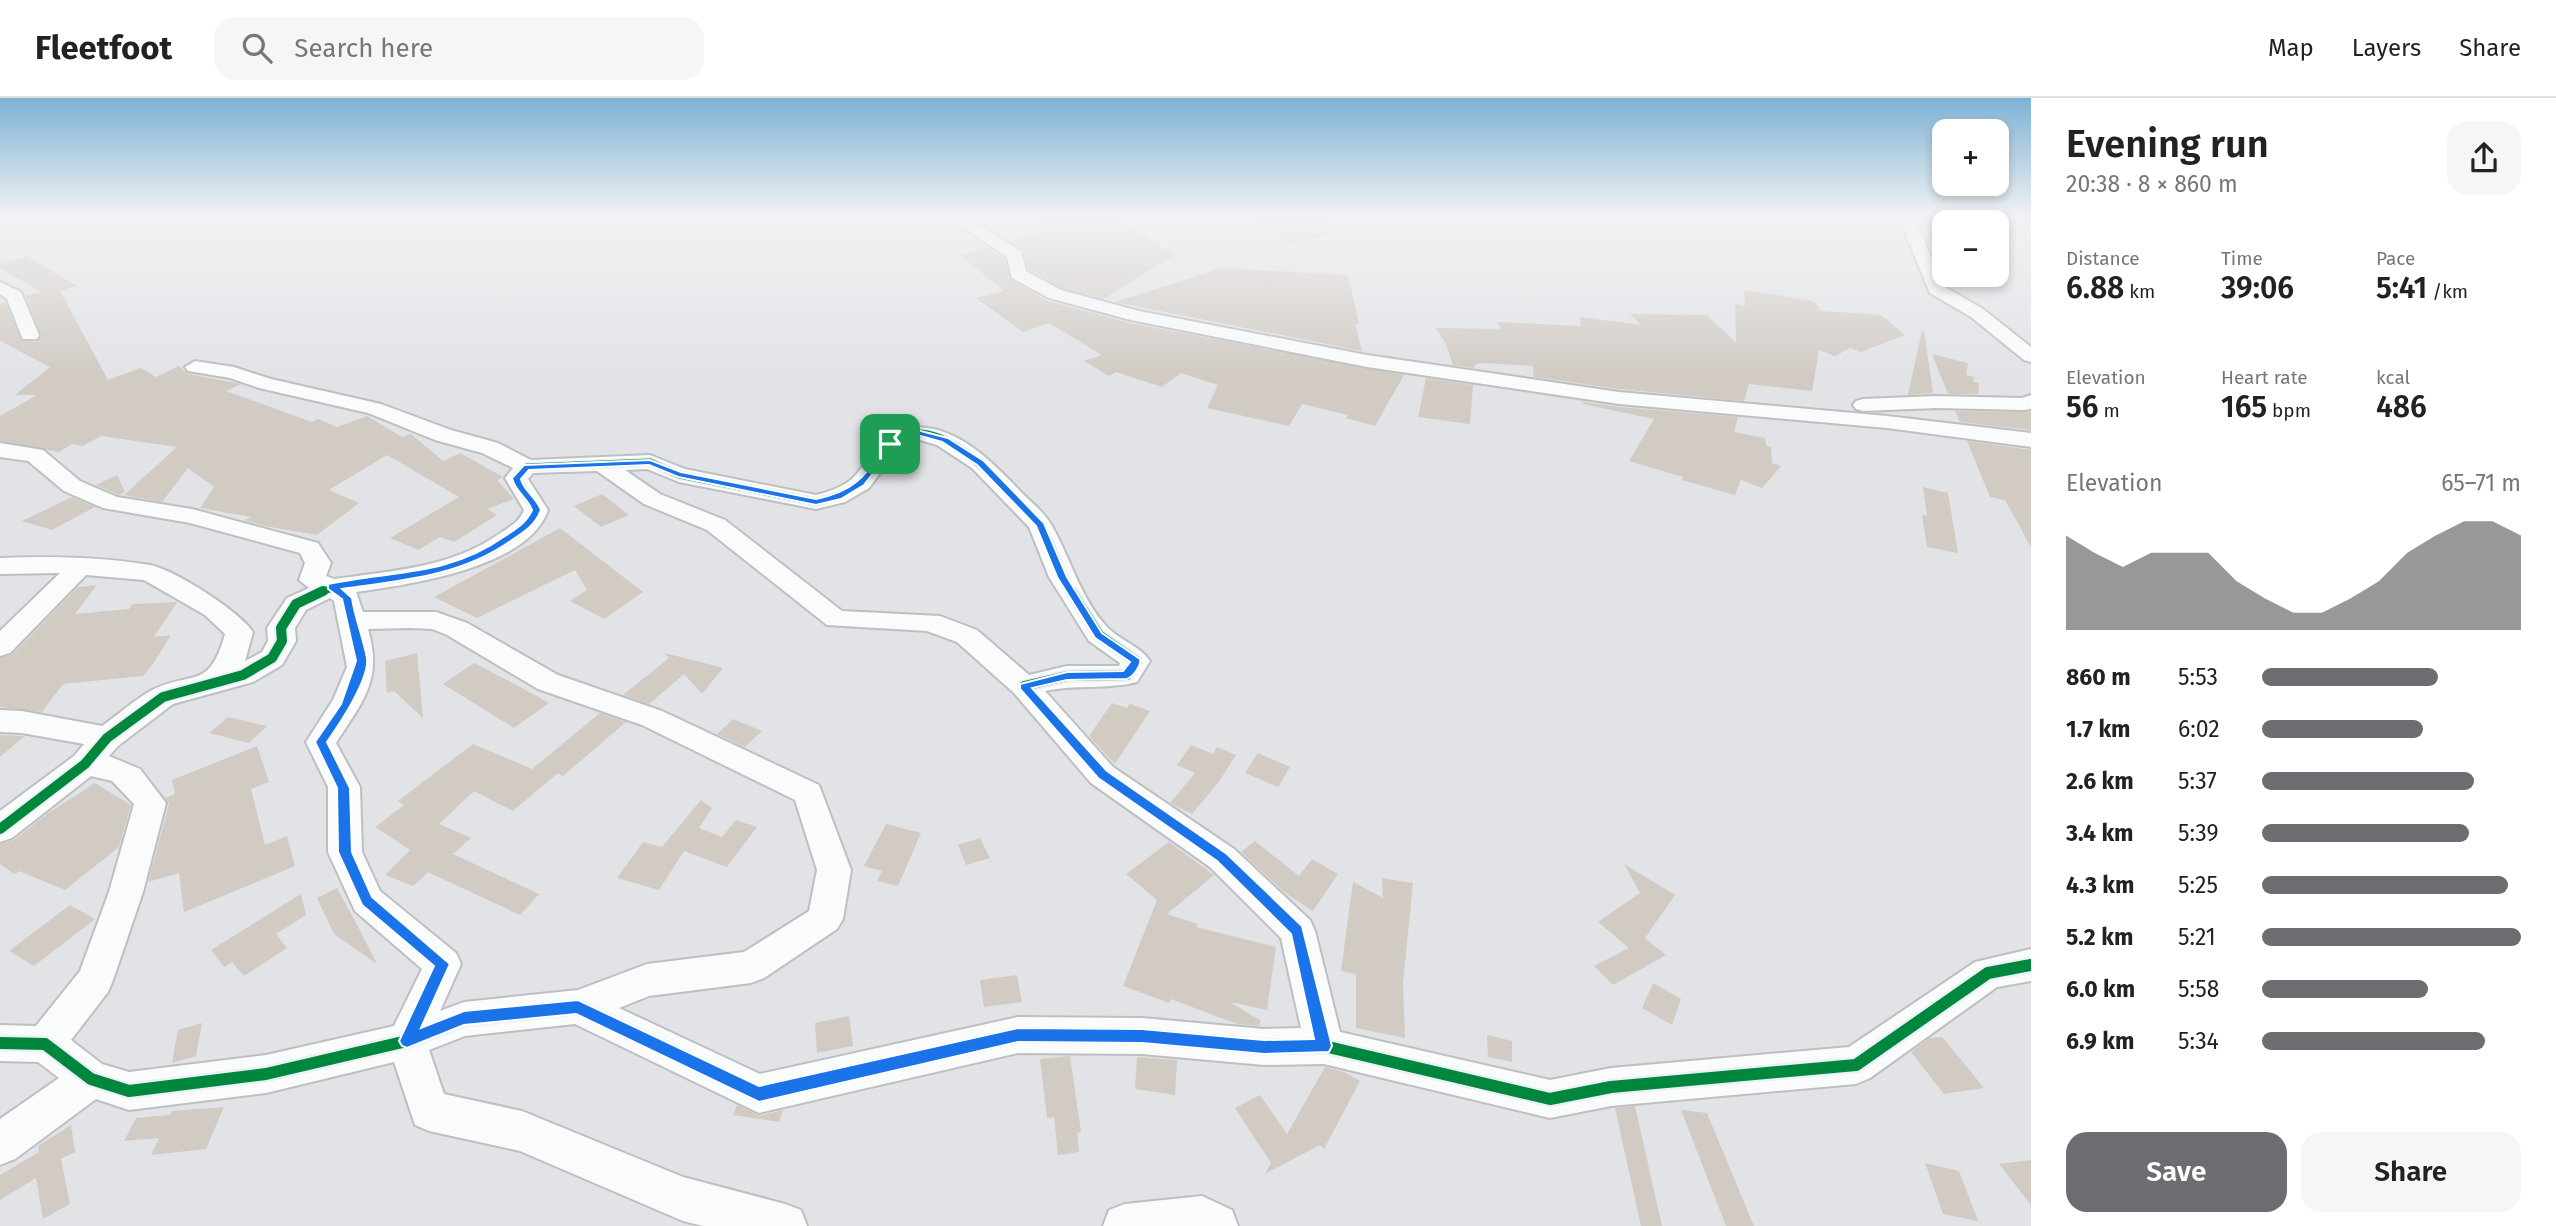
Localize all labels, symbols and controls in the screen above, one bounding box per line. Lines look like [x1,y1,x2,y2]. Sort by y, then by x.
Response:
search box [214,17,704,80]
text: Fleetfoot [35,28,172,68]
icon: search [238,29,276,67]
text: Search here [294,33,433,64]
text: Map [2268,34,2314,62]
text: Layers [2352,34,2421,62]
text: Share [2459,34,2521,62]
map controls [1932,119,2009,287]
button: + [1932,119,2009,196]
text: Evening run [2066,121,2269,167]
button: share [2447,121,2521,195]
text: 20:38 · 8 × 860 m [2066,170,2238,198]
button: − [1932,210,2009,287]
text: Distance [2066,247,2140,270]
text: Time [2221,247,2263,270]
text: Pace [2376,247,2415,270]
text: 6.88 [2066,270,2124,306]
text: 39:06 [2221,270,2294,306]
text: 5:41 [2376,270,2427,306]
text: km [2124,280,2155,303]
text: /km [2427,280,2468,303]
text: Elevation [2066,366,2146,389]
text: Heart rate [2221,366,2308,389]
text: kcal [2376,366,2410,389]
text: 56 [2066,389,2099,425]
text: 165 [2221,389,2267,425]
text: 486 [2376,389,2427,425]
text: m [2099,399,2120,422]
text: bpm [2267,399,2311,422]
pin [860,414,920,474]
icon: arrive [871,425,909,463]
text: Elevation [2066,469,2162,497]
text: 65–71 m [2441,469,2521,497]
text: 860 m [2066,663,2131,691]
text: 5:53 [2178,663,2218,691]
text: 1.7 km [2066,715,2131,743]
text: 6:02 [2178,715,2220,743]
text: 2.6 km [2066,767,2134,795]
text: 5:37 [2178,767,2217,795]
text: 3.4 km [2066,819,2134,847]
text: 5:39 [2178,819,2219,847]
text: 4.3 km [2066,871,2134,899]
text: 5:25 [2178,871,2218,899]
text: 5.2 km [2066,923,2133,951]
text: 5:21 [2178,923,2216,951]
text: 6.0 km [2066,975,2135,1003]
text: 5:58 [2178,975,2219,1003]
text: 6.9 km [2066,1027,2134,1055]
text: 5:34 [2178,1027,2219,1055]
button: Save [2066,1132,2287,1212]
button: Share [2301,1132,2521,1212]

